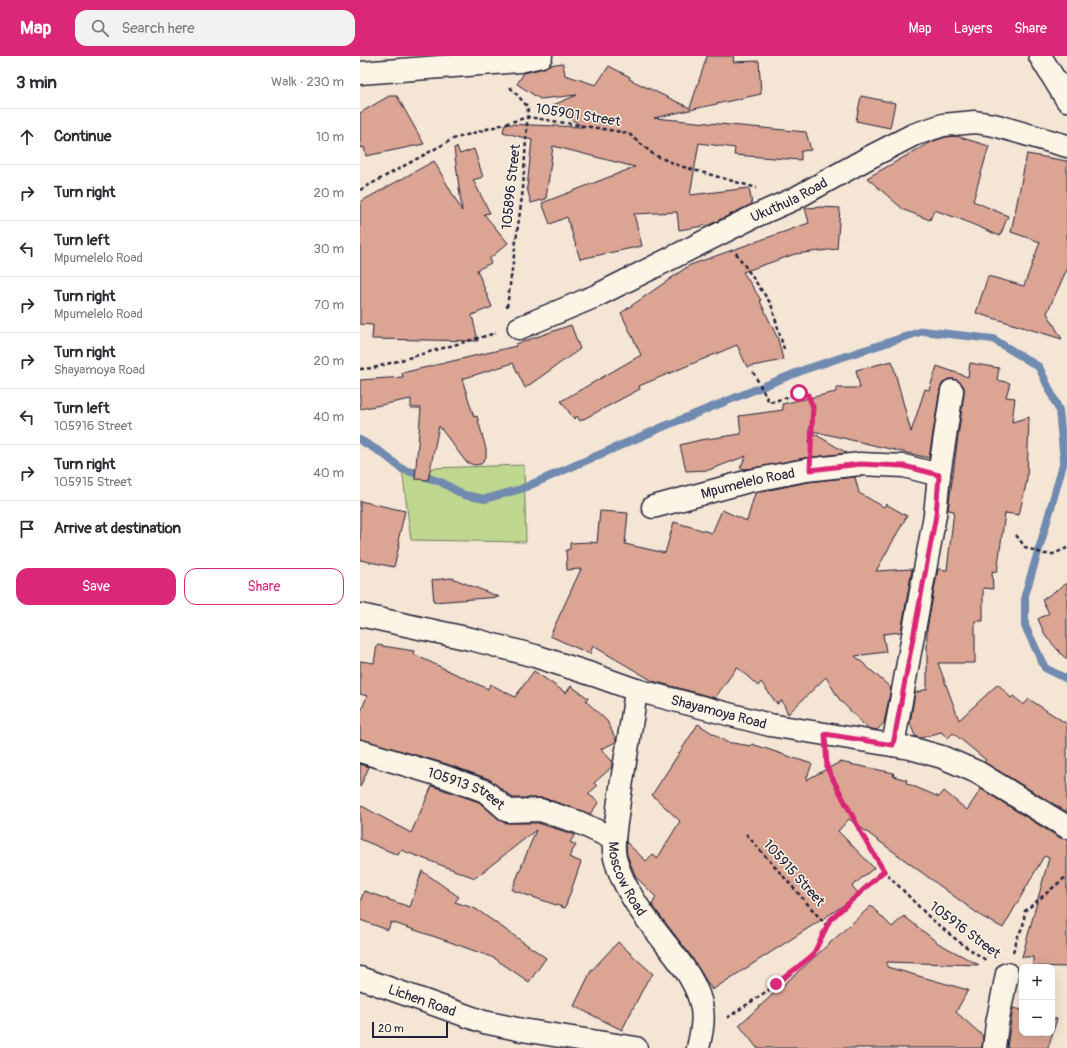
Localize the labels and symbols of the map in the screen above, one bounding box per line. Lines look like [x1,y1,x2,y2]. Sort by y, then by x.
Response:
street label: 105901 Street [534,100,622,130]
street label: 105896 Street [498,143,524,231]
street label: Ukuthula Road [748,174,830,226]
route start [790,384,808,402]
street label: Mpumelelo Road [699,464,796,502]
street label: Shayamoya Road [669,691,769,732]
street label: 105913 Street [425,763,509,813]
street label: 105915 Street [760,836,829,910]
street label: Moscow Road [605,841,650,919]
street label: 105916 Street [926,898,1004,962]
route end [767,975,785,993]
street label: Lichen Road [386,980,458,1020]
scale bar [372,1020,448,1039]

